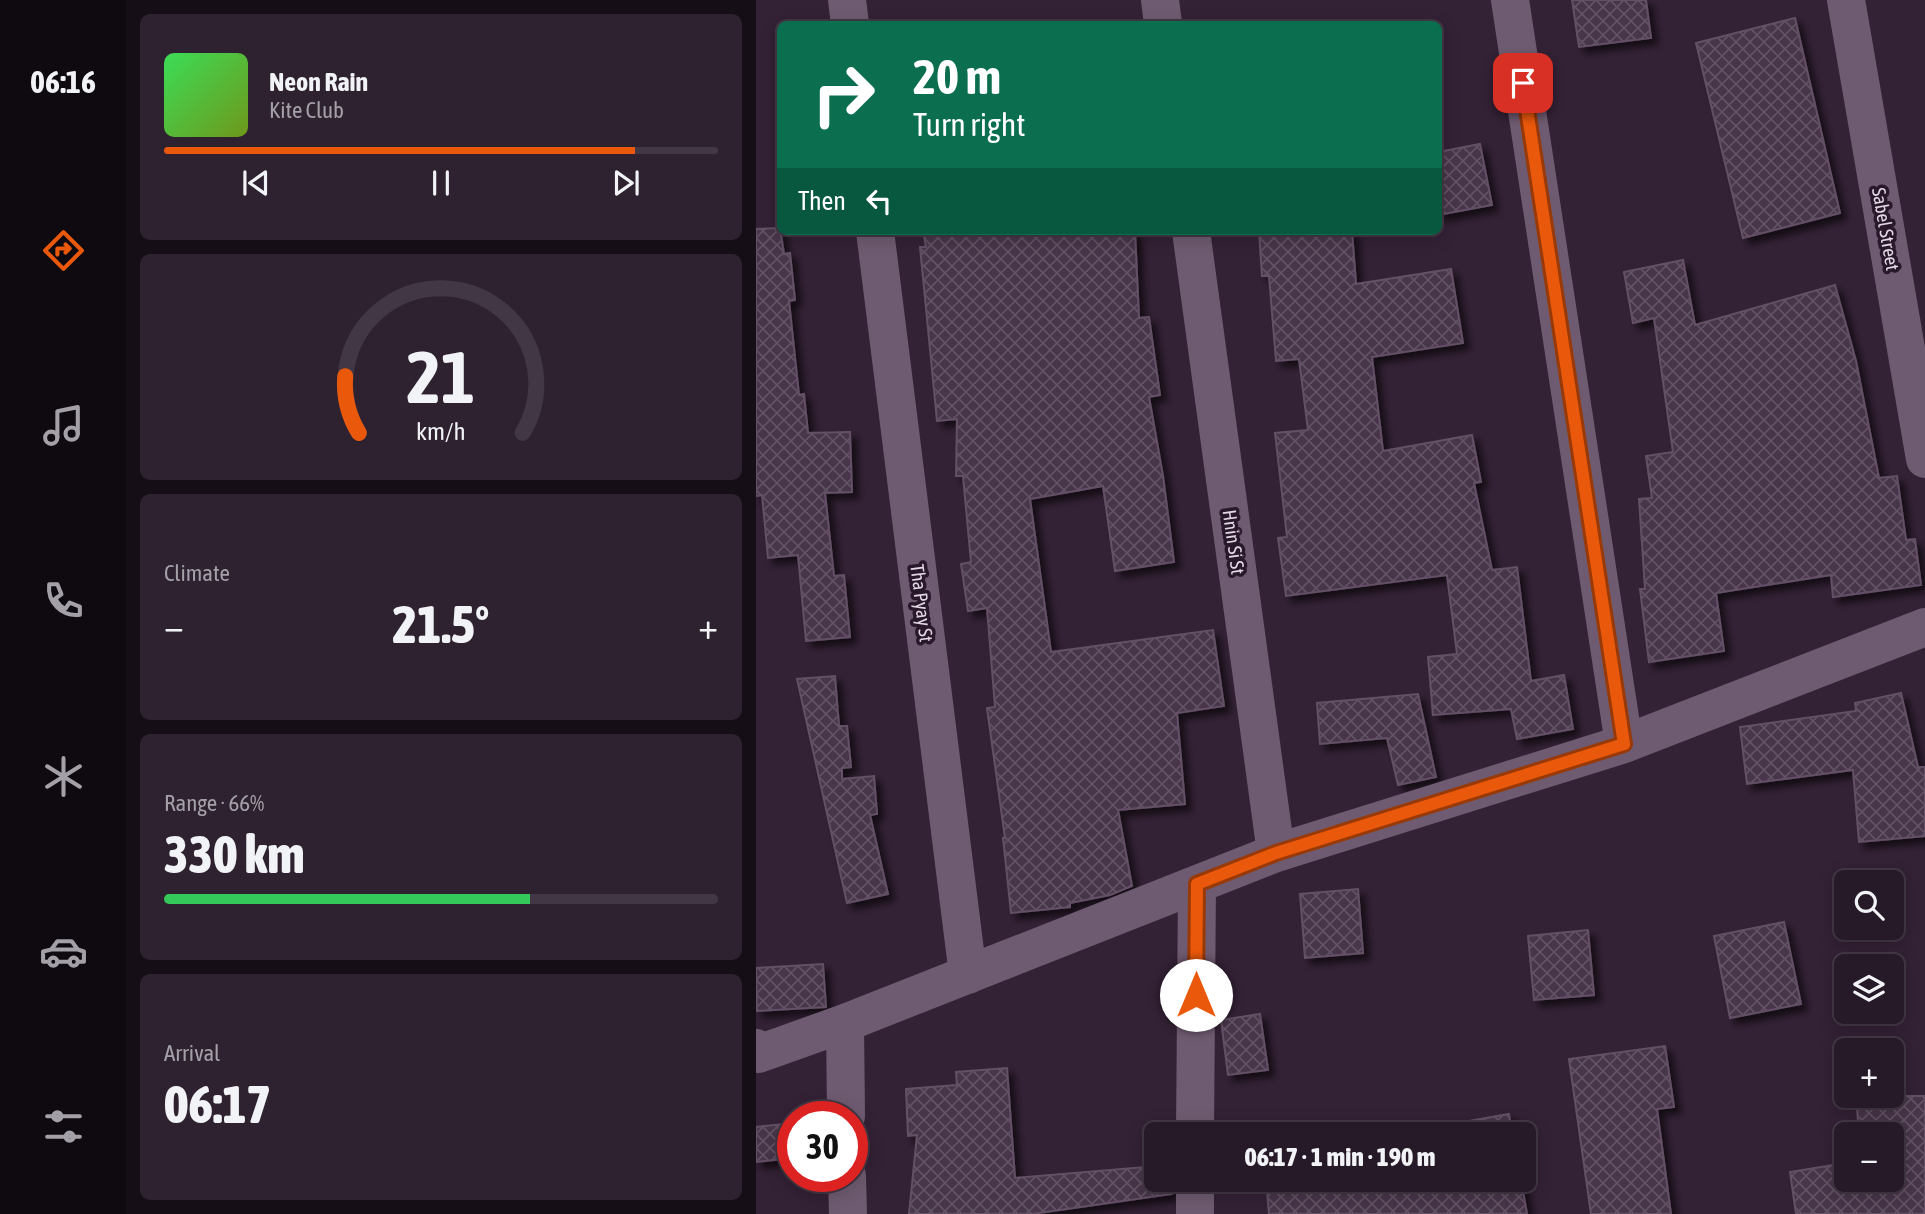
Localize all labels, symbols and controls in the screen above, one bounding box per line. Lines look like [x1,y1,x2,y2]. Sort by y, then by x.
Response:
text: 20 m [913,48,1001,104]
icon: right [798,49,889,140]
pin [1493,53,1553,113]
text: 06:16 [30,63,96,100]
icon: arrive [1504,64,1542,102]
text: Neon Rain [269,67,368,97]
text: Kite Club [269,97,344,123]
text: Turn right [913,106,1026,143]
icon: previous [237,164,275,202]
icon: pause [422,164,460,202]
icon: next [607,164,645,202]
icon: left [860,182,898,220]
text: Then [798,186,846,216]
street label: Sabel Street [1868,186,1904,272]
icon: directions [39,226,88,275]
text: 21 [407,335,475,418]
icon: music [39,401,88,450]
text: km/h [416,417,466,445]
street label: Hnin Si St [1219,508,1249,576]
text: Climate [164,560,230,586]
street label: Tha Pyay St [906,563,938,643]
icon: phone [39,576,88,625]
text: 21.5° [393,594,489,654]
text: − [164,604,184,647]
text: + [698,604,718,647]
icon: climate [39,752,88,801]
text: Range · 66% [164,790,264,816]
text: 330 km [164,824,305,884]
map controls [1834,870,1904,1192]
button: search [1834,870,1904,940]
icon: car [39,927,88,976]
button: layers [1834,954,1904,1024]
position arrow [1159,958,1233,1032]
button: + [1834,1038,1904,1108]
text: Arrival [164,1040,220,1066]
text: 06:17 [164,1074,271,1134]
speed limit sign: 30 [777,1101,868,1192]
icon: filters [39,1102,88,1151]
button: − [1834,1122,1904,1192]
text: 06:17 · 1 min · 190 m [1245,1142,1435,1172]

